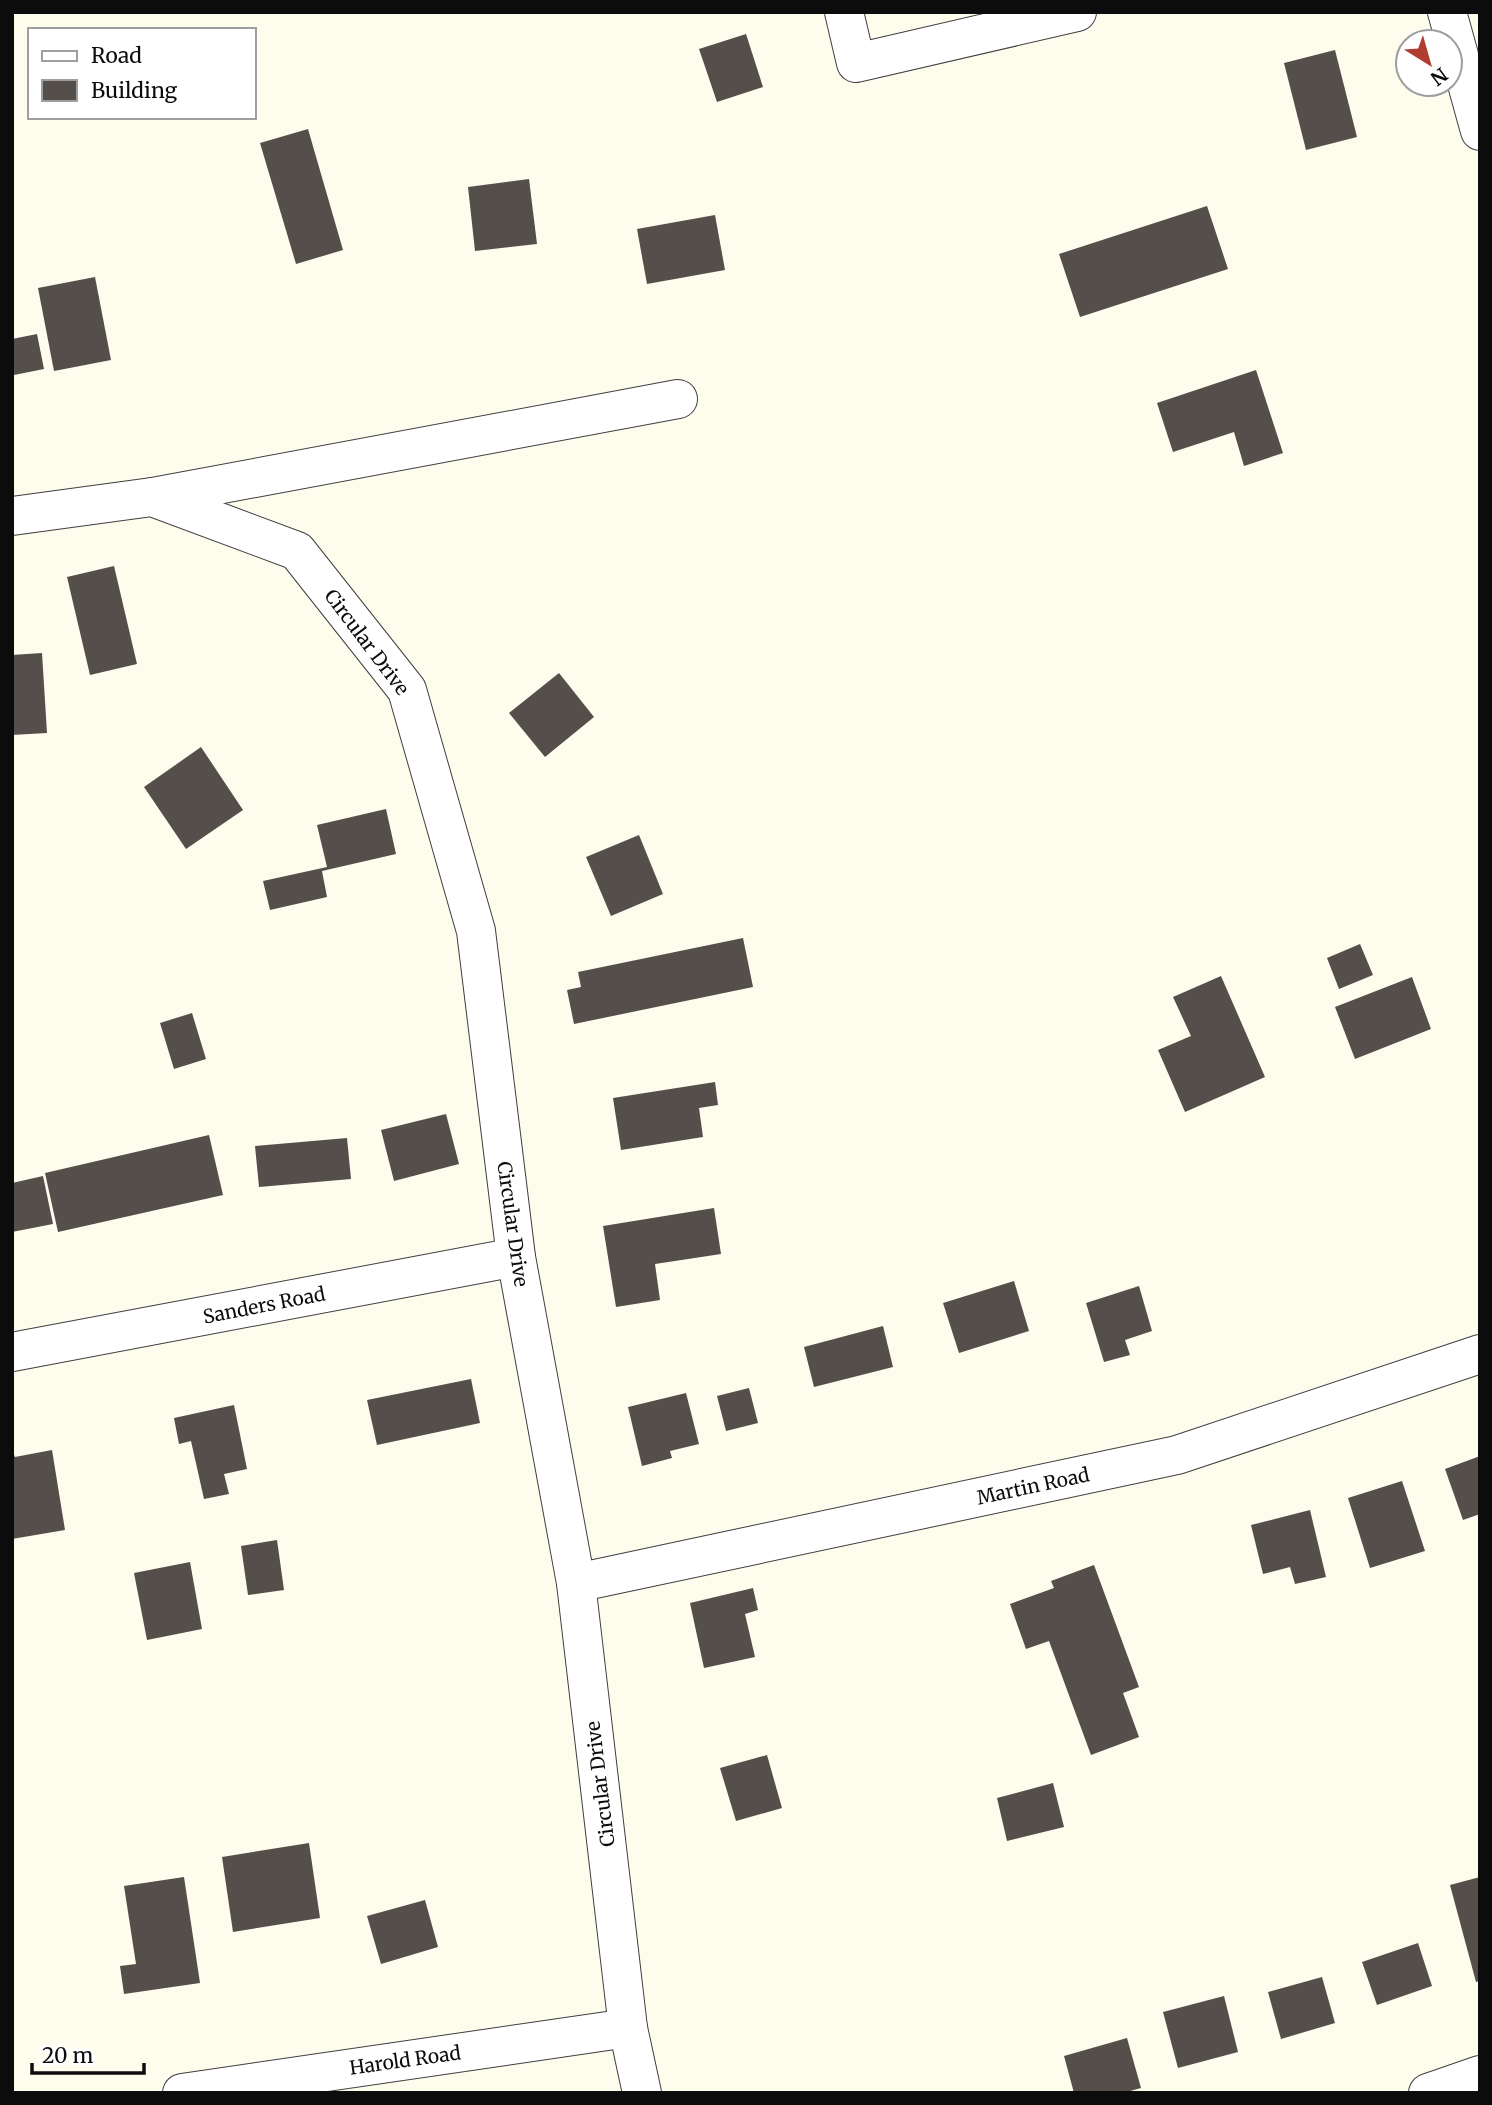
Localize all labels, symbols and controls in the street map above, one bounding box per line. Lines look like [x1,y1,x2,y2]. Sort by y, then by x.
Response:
legend [28,28,256,119]
north arrow [1394,28,1464,98]
text: Road [91,42,142,69]
text: N [1426,62,1452,91]
text: Building [91,77,178,104]
street label: Circular Drive [319,584,415,700]
street label: Circular Drive [492,1160,534,1288]
street label: Sanders Road [201,1281,327,1329]
street label: Martin Road [974,1462,1092,1510]
street label: Circular Drive [580,1720,620,1848]
scale bar [32,2032,144,2076]
street label: Harold Road [348,2040,462,2080]
text: 20 m [42,2042,94,2069]

